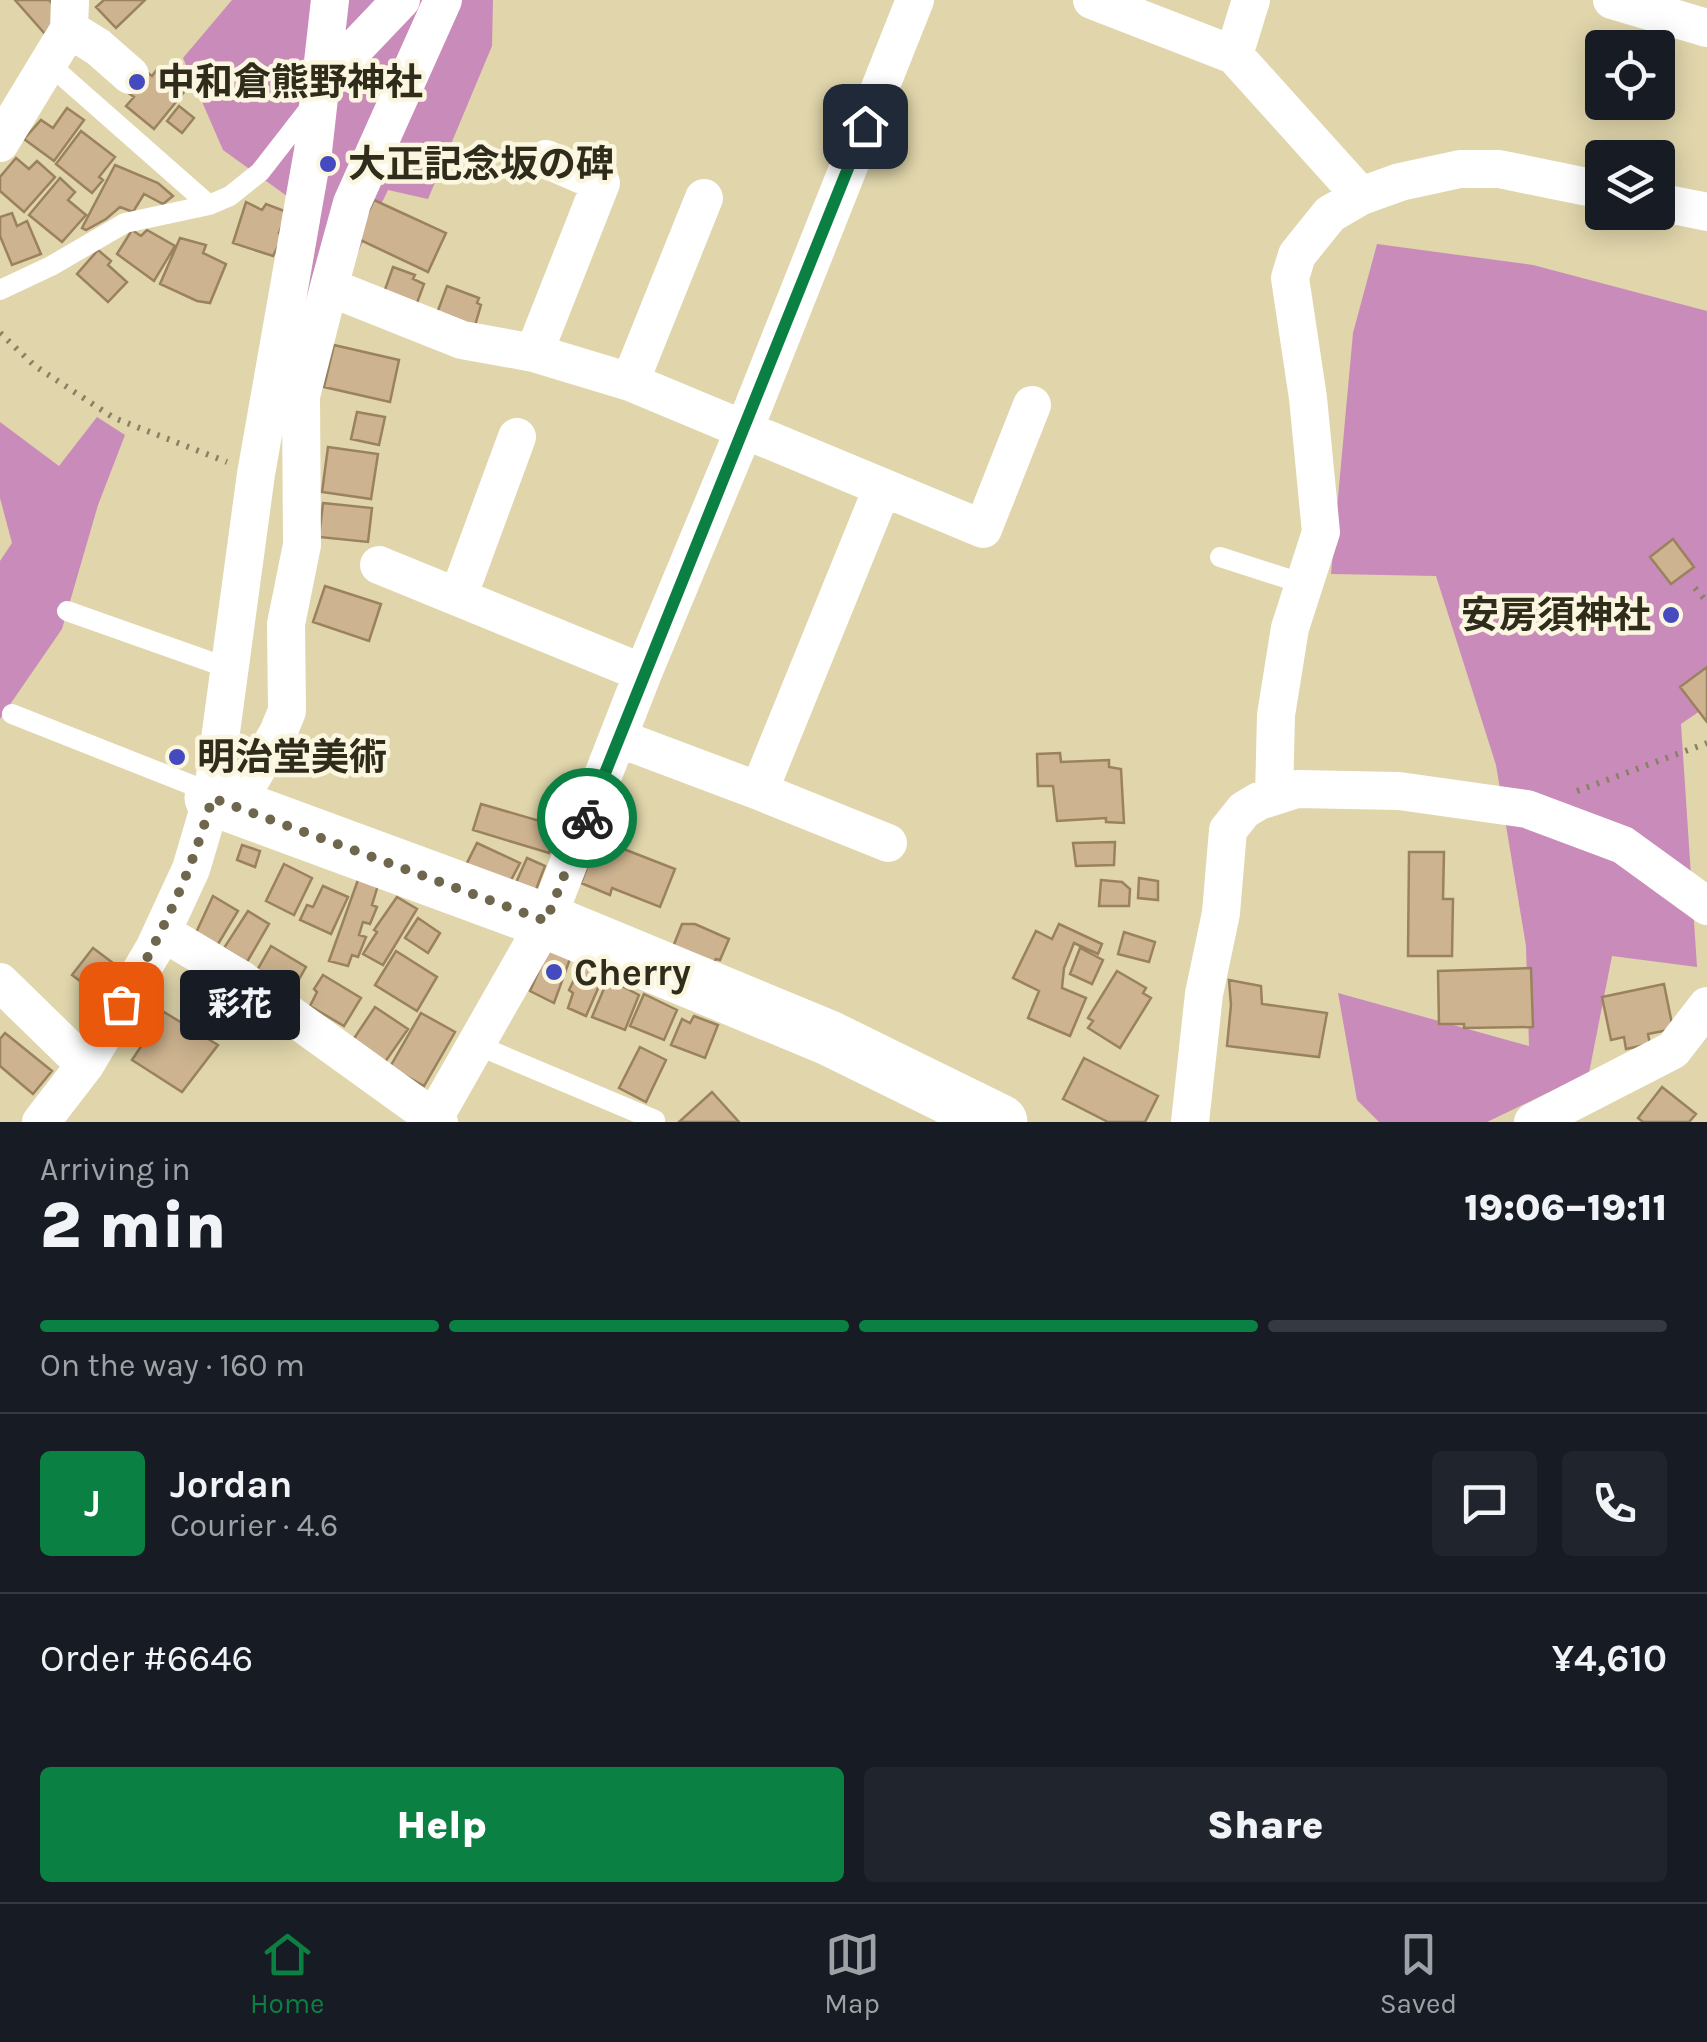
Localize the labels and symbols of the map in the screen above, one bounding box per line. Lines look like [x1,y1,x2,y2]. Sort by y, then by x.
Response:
place label: 中和倉熊野神社 [157,60,423,105]
marker: 中和倉熊野神社 [126,71,148,93]
pin [823,84,908,169]
place label: 大正記念坂の碑 [348,142,614,187]
marker: 大正記念坂の碑 [317,153,339,175]
place label: 安房須神社 [1461,593,1651,638]
marker: 安房須神社 [1660,604,1682,626]
place label: 明治堂美術 [197,735,387,780]
marker: 明治堂美術 [166,746,188,768]
courier [537,768,637,868]
place label: Cherry [574,950,691,995]
marker: Cherry [543,961,565,983]
pin [79,962,164,1047]
callout: 彩花 [181,969,301,1039]

